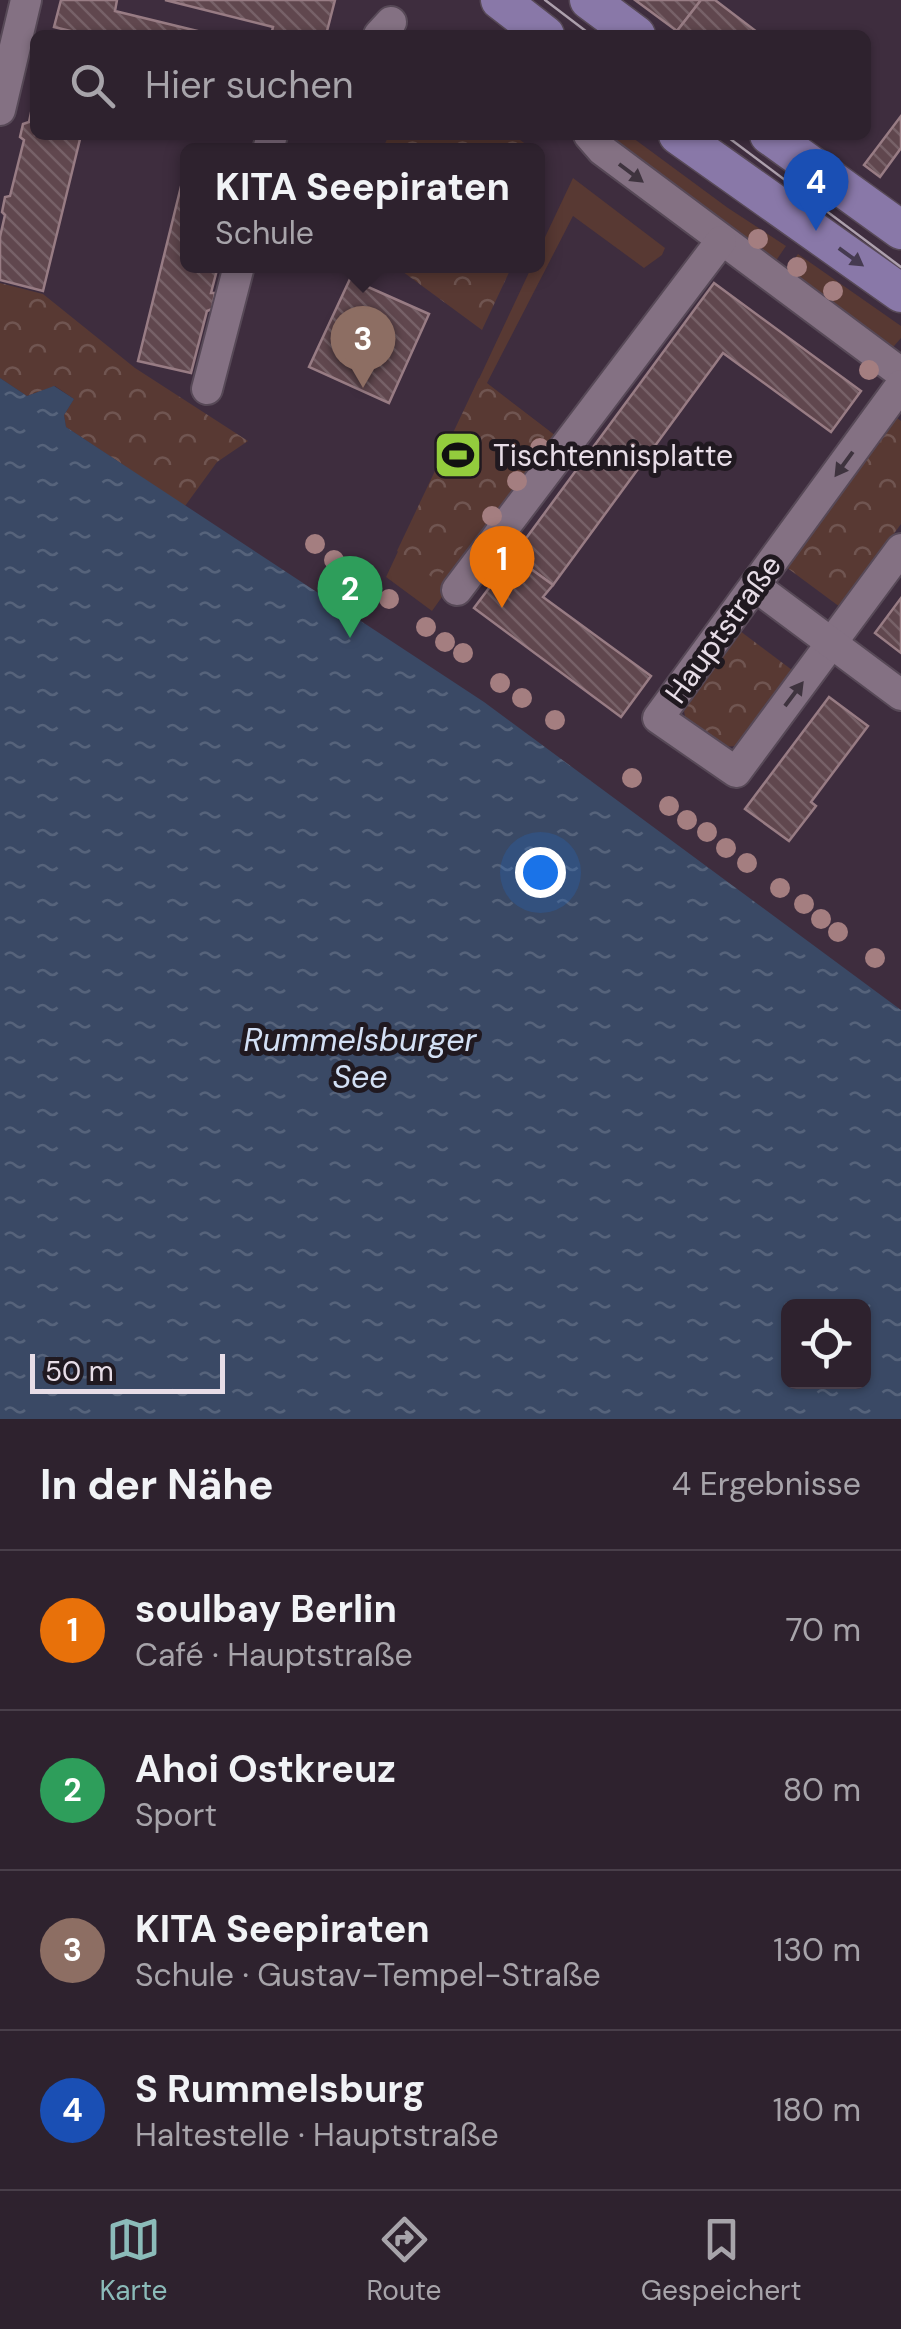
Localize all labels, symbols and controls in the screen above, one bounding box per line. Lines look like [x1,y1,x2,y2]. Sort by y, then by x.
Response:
search box [30,30,871,140]
icon: search [65,58,120,113]
text: Hier suchen [145,60,354,110]
popup [180,143,545,273]
pin: 4 [784,148,848,231]
text: KITA Seepiraten [215,162,510,212]
one-way arrow [618,162,644,183]
text: Schule [215,212,314,254]
one-way arrow [838,247,865,266]
pin: 3 [330,306,396,388]
sports icon: Tischtennisplatte [432,429,484,481]
place label: Tischtennisplatte [493,436,733,475]
one-way arrow [834,451,854,477]
pin: 1 [470,526,534,608]
street label: Hauptstraße [656,547,790,711]
pin: 2 [318,556,382,638]
one-way arrow [784,681,804,707]
your location [515,847,566,898]
water label: Rummelsburger See [244,1019,478,1098]
map controls [781,1299,871,1389]
button: locate [781,1299,871,1389]
scale bar [30,1349,225,1394]
text: 50 m [45,1353,114,1390]
text: In der Nähe [40,1457,274,1512]
text: 4 Ergebnisse [672,1463,861,1505]
text: soulbay Berlin [135,1584,397,1634]
text: 1 [67,1609,78,1651]
text: 70 m [785,1609,861,1651]
text: Café · Hauptstraße [135,1634,413,1676]
text: Ahoi Ostkreuz [135,1744,396,1794]
text: 2 [63,1769,82,1811]
text: 80 m [783,1769,861,1811]
text: Sport [135,1794,217,1836]
text: KITA Seepiraten [135,1904,430,1954]
text: 3 [63,1929,82,1971]
text: 130 m [773,1929,861,1971]
text: Schule · Gustav-Tempel-Straße [135,1954,601,1996]
text: S Rummelsburg [135,2064,425,2114]
text: 4 [62,2089,83,2131]
text: 180 m [773,2089,861,2131]
text: Haltestelle · Hauptstraße [135,2114,499,2156]
tab: Karte [100,2212,167,2309]
tab: Route [367,2212,442,2309]
tab: Gespeichert [641,2212,801,2309]

